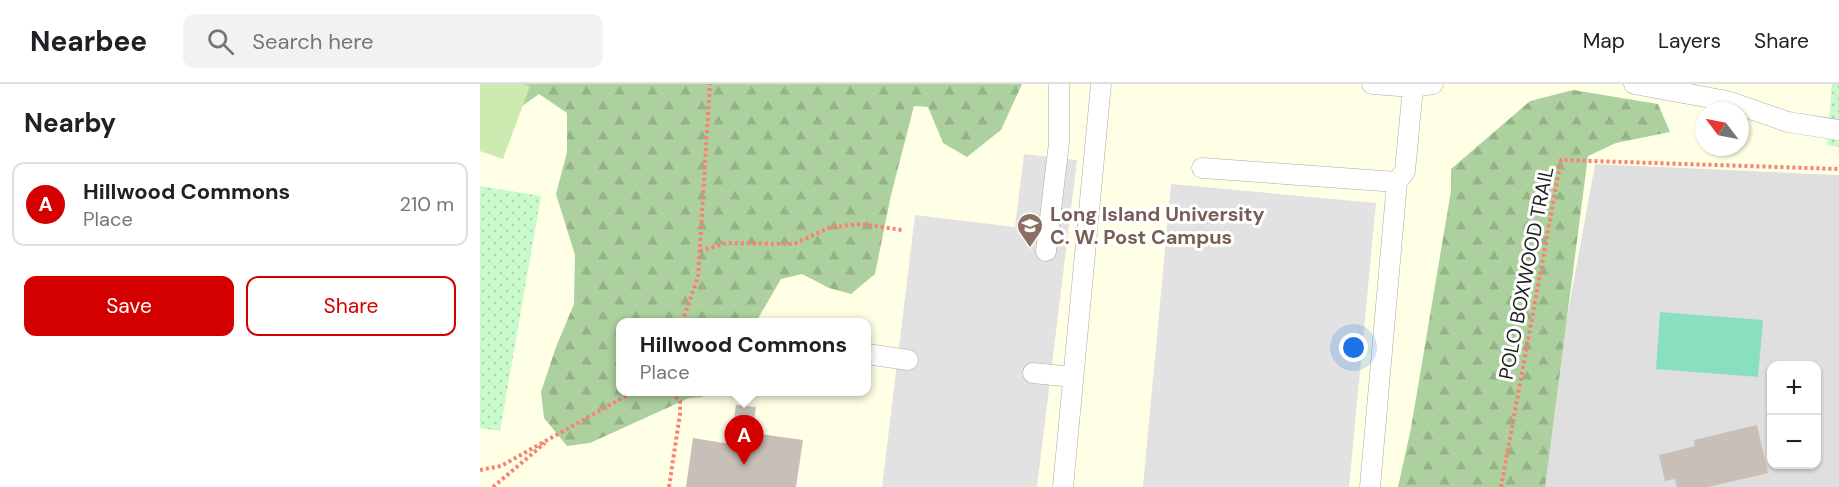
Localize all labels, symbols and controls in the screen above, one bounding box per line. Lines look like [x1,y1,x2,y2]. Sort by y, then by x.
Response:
search box [183,14,603,68]
text: Nearbee [30,23,147,60]
icon: search [204,25,237,58]
text: Search here [252,27,374,56]
text: Map [1583,27,1625,55]
text: Layers [1658,27,1721,55]
text: Share [1754,27,1809,55]
north arrow [1695,102,1749,156]
text: Nearby [24,106,116,140]
street label: POLO BOXWOOD TRAIL [1493,164,1559,382]
text: Hillwood Commons [83,177,290,206]
text: A [38,191,53,217]
text: 210 m [399,191,454,217]
place label: Long Island University C. W. Post Campus [1050,201,1265,250]
text: Place [83,206,133,232]
school or university icon: Long Island University C. W. Post Campus [1015,211,1045,249]
button: Save [24,276,234,336]
button: Share [246,276,456,336]
popup [616,318,871,396]
text: Hillwood Commons [640,330,847,359]
your location [1339,333,1368,362]
text: Place [640,359,690,385]
map controls [1767,361,1821,469]
button: + [1767,361,1821,415]
button: − [1767,415,1821,469]
pin: A [724,416,764,465]

